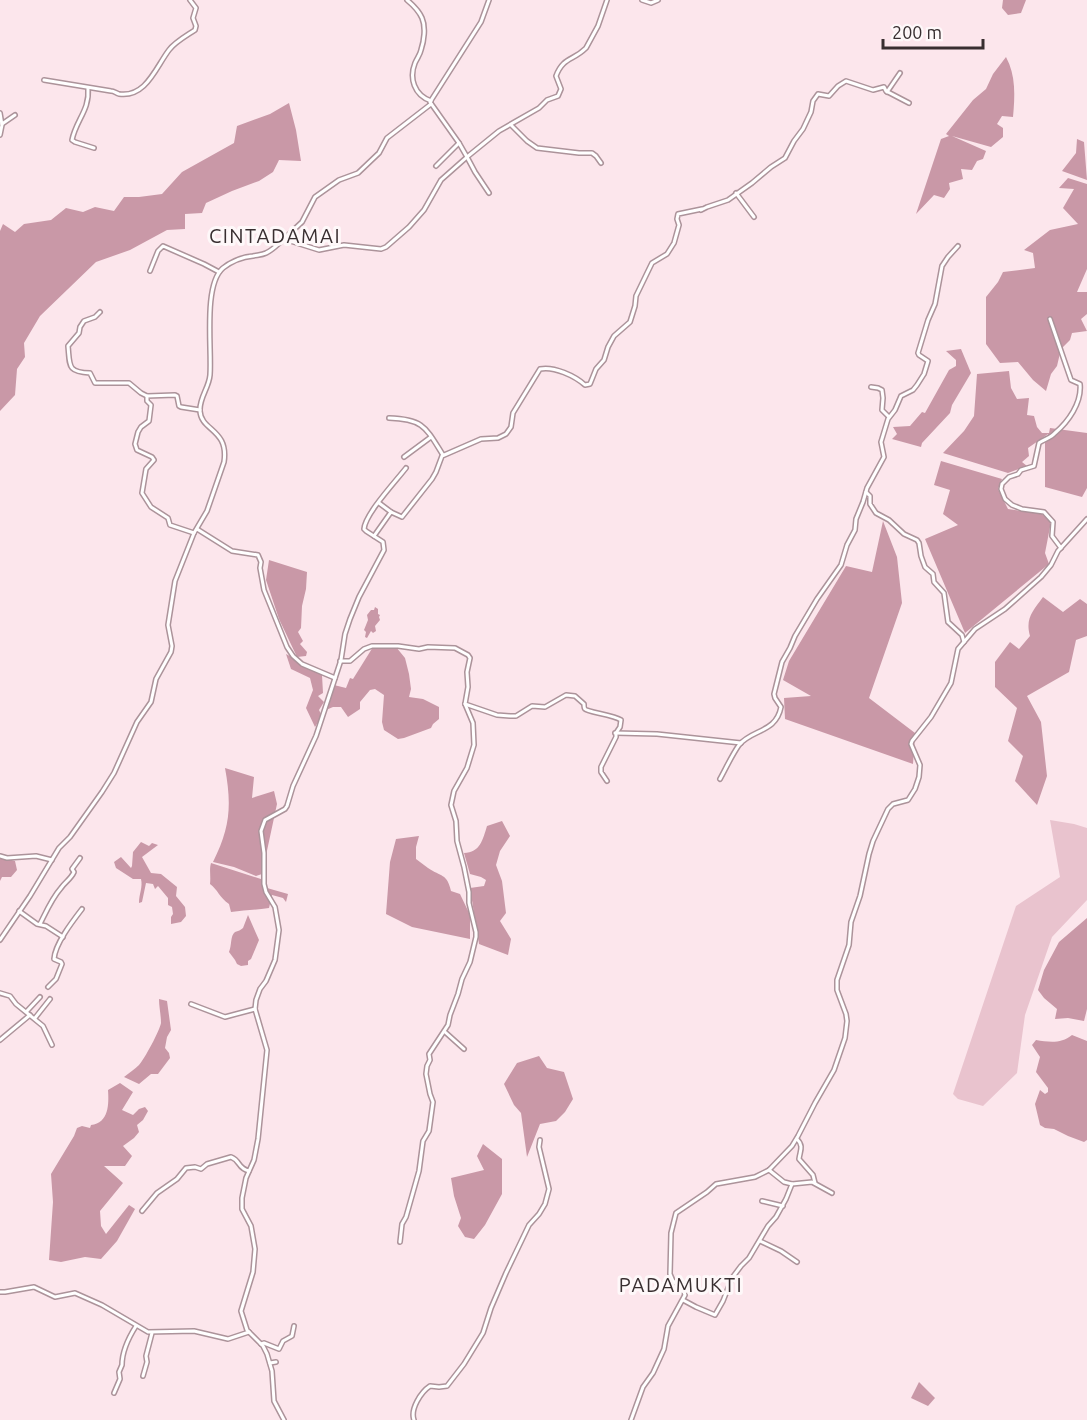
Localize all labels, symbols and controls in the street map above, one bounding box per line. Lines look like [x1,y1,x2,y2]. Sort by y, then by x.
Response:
scale bar [883,12,984,50]
text: 200 m [892,22,942,42]
district label: CINTADAMAI [209,224,341,247]
district label: PADAMUKTI [619,1273,743,1296]

